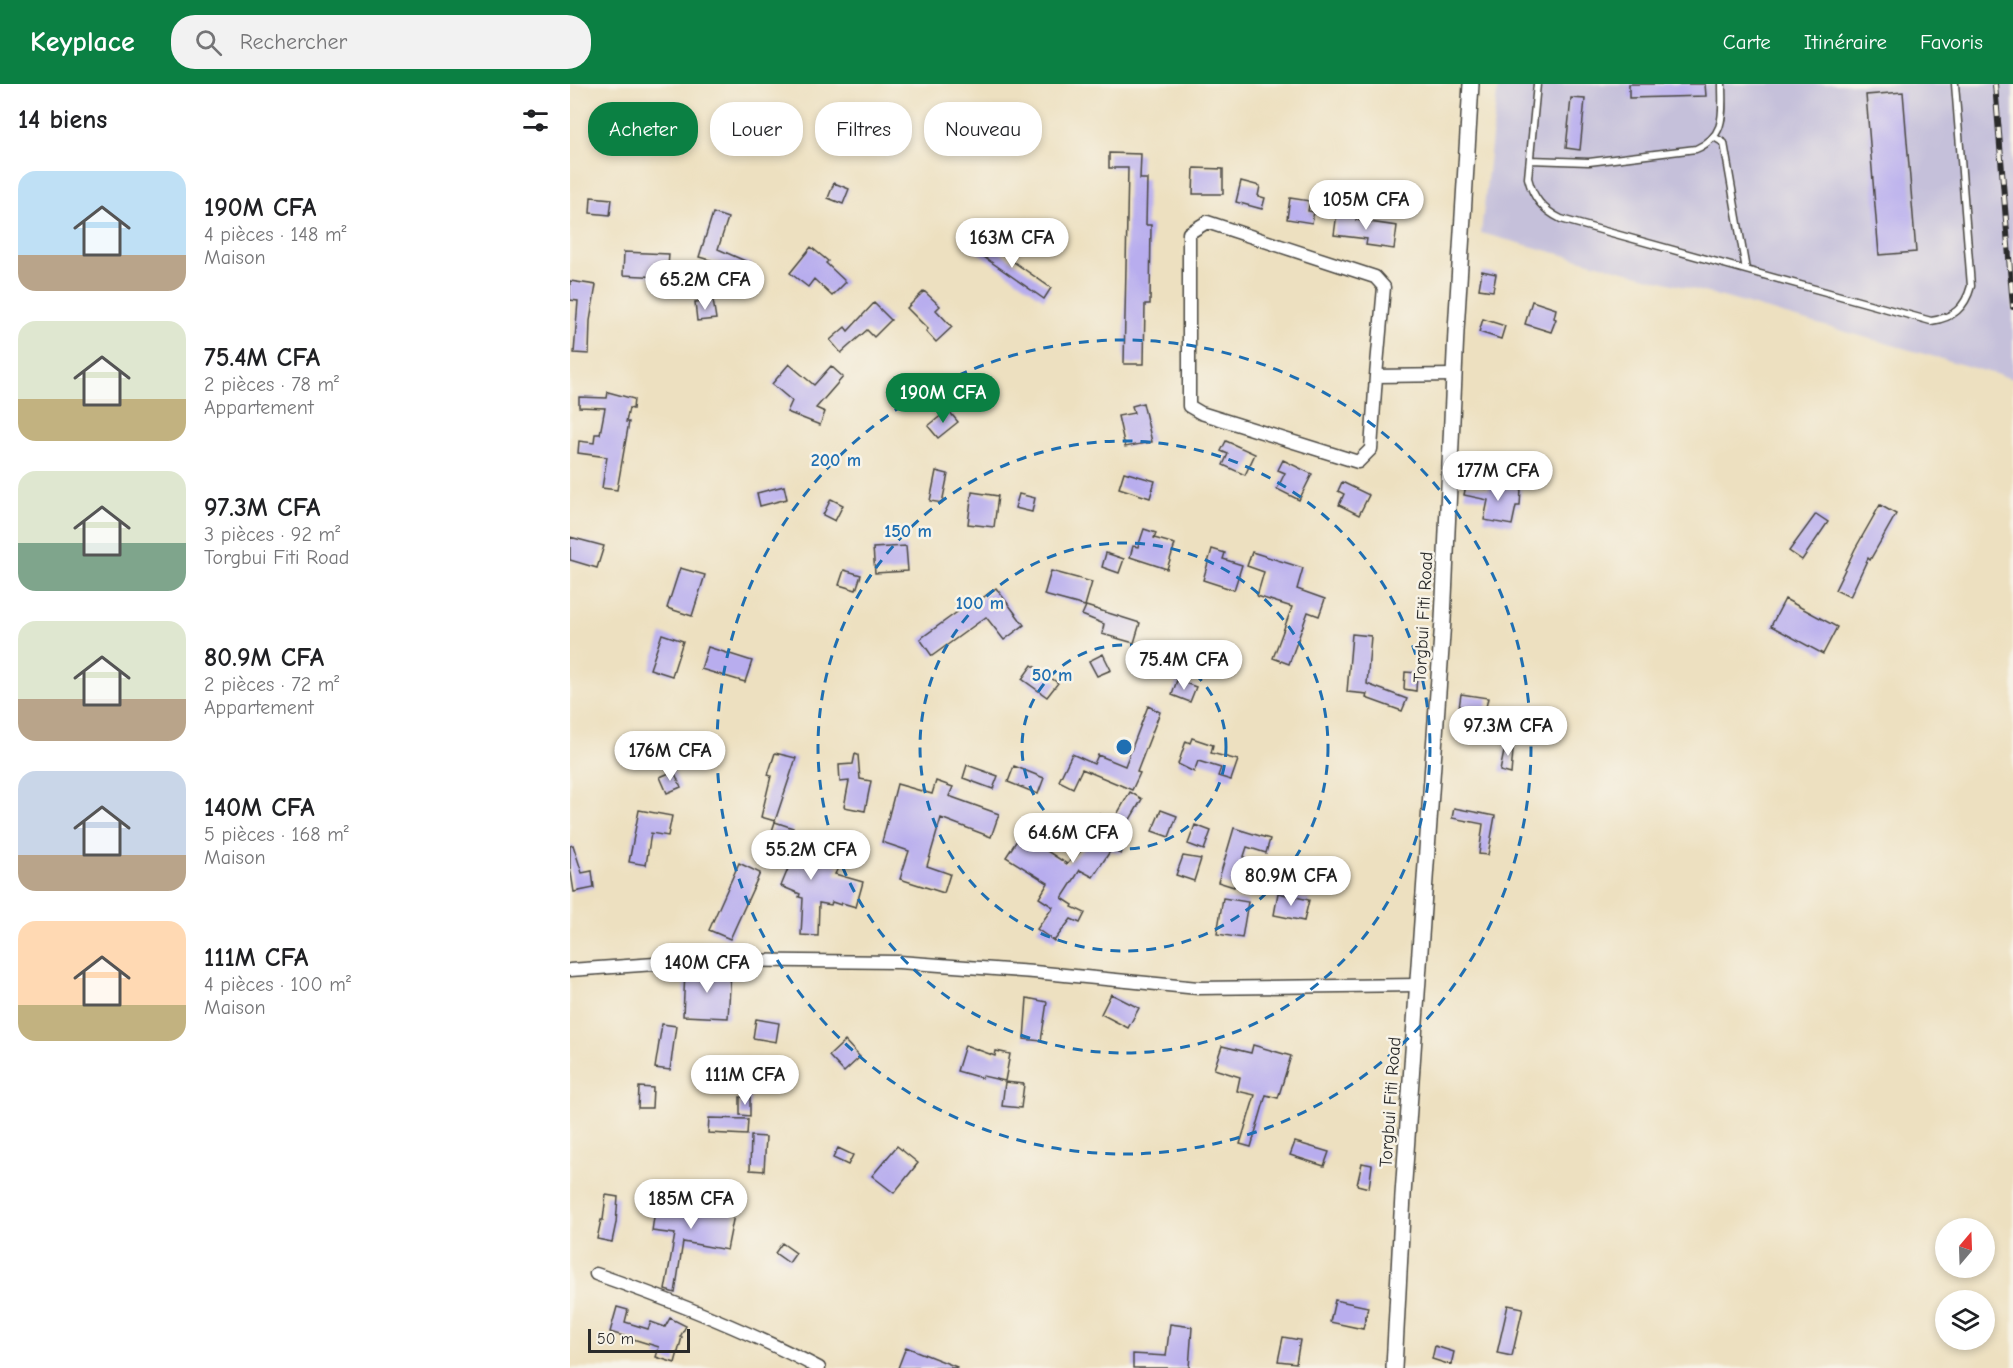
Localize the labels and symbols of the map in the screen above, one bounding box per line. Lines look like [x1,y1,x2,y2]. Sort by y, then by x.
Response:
pin: 105M CFA [1304,180,1428,231]
pin: 163M CFA [950,218,1074,269]
pin: 65.2M CFA [636,260,774,311]
pin: 190M CFA [881,373,1005,424]
text: 200 m [811,450,861,471]
pin: 177M CFA [1436,451,1560,502]
text: 150 m [884,521,932,542]
street label: Torgbui Fiti Road [1410,551,1437,683]
text: 100 m [956,593,1004,614]
pin: 75.4M CFA [1115,640,1253,691]
text: 50 m [1032,665,1072,686]
pin: 97.3M CFA [1439,706,1577,757]
pin: 176M CFA [608,731,732,782]
centre of rings [1114,737,1134,757]
pin: 64.6M CFA [1004,813,1142,864]
pin: 55.2M CFA [742,830,880,881]
pin: 80.9M CFA [1222,856,1360,907]
pin: 140M CFA [645,943,769,994]
street label: Torgbui Fiti Road [1375,1036,1406,1168]
pin: 111M CFA [683,1055,807,1106]
pin: 185M CFA [629,1179,753,1230]
north arrow [1935,1218,1995,1278]
scale bar [588,1326,690,1354]

